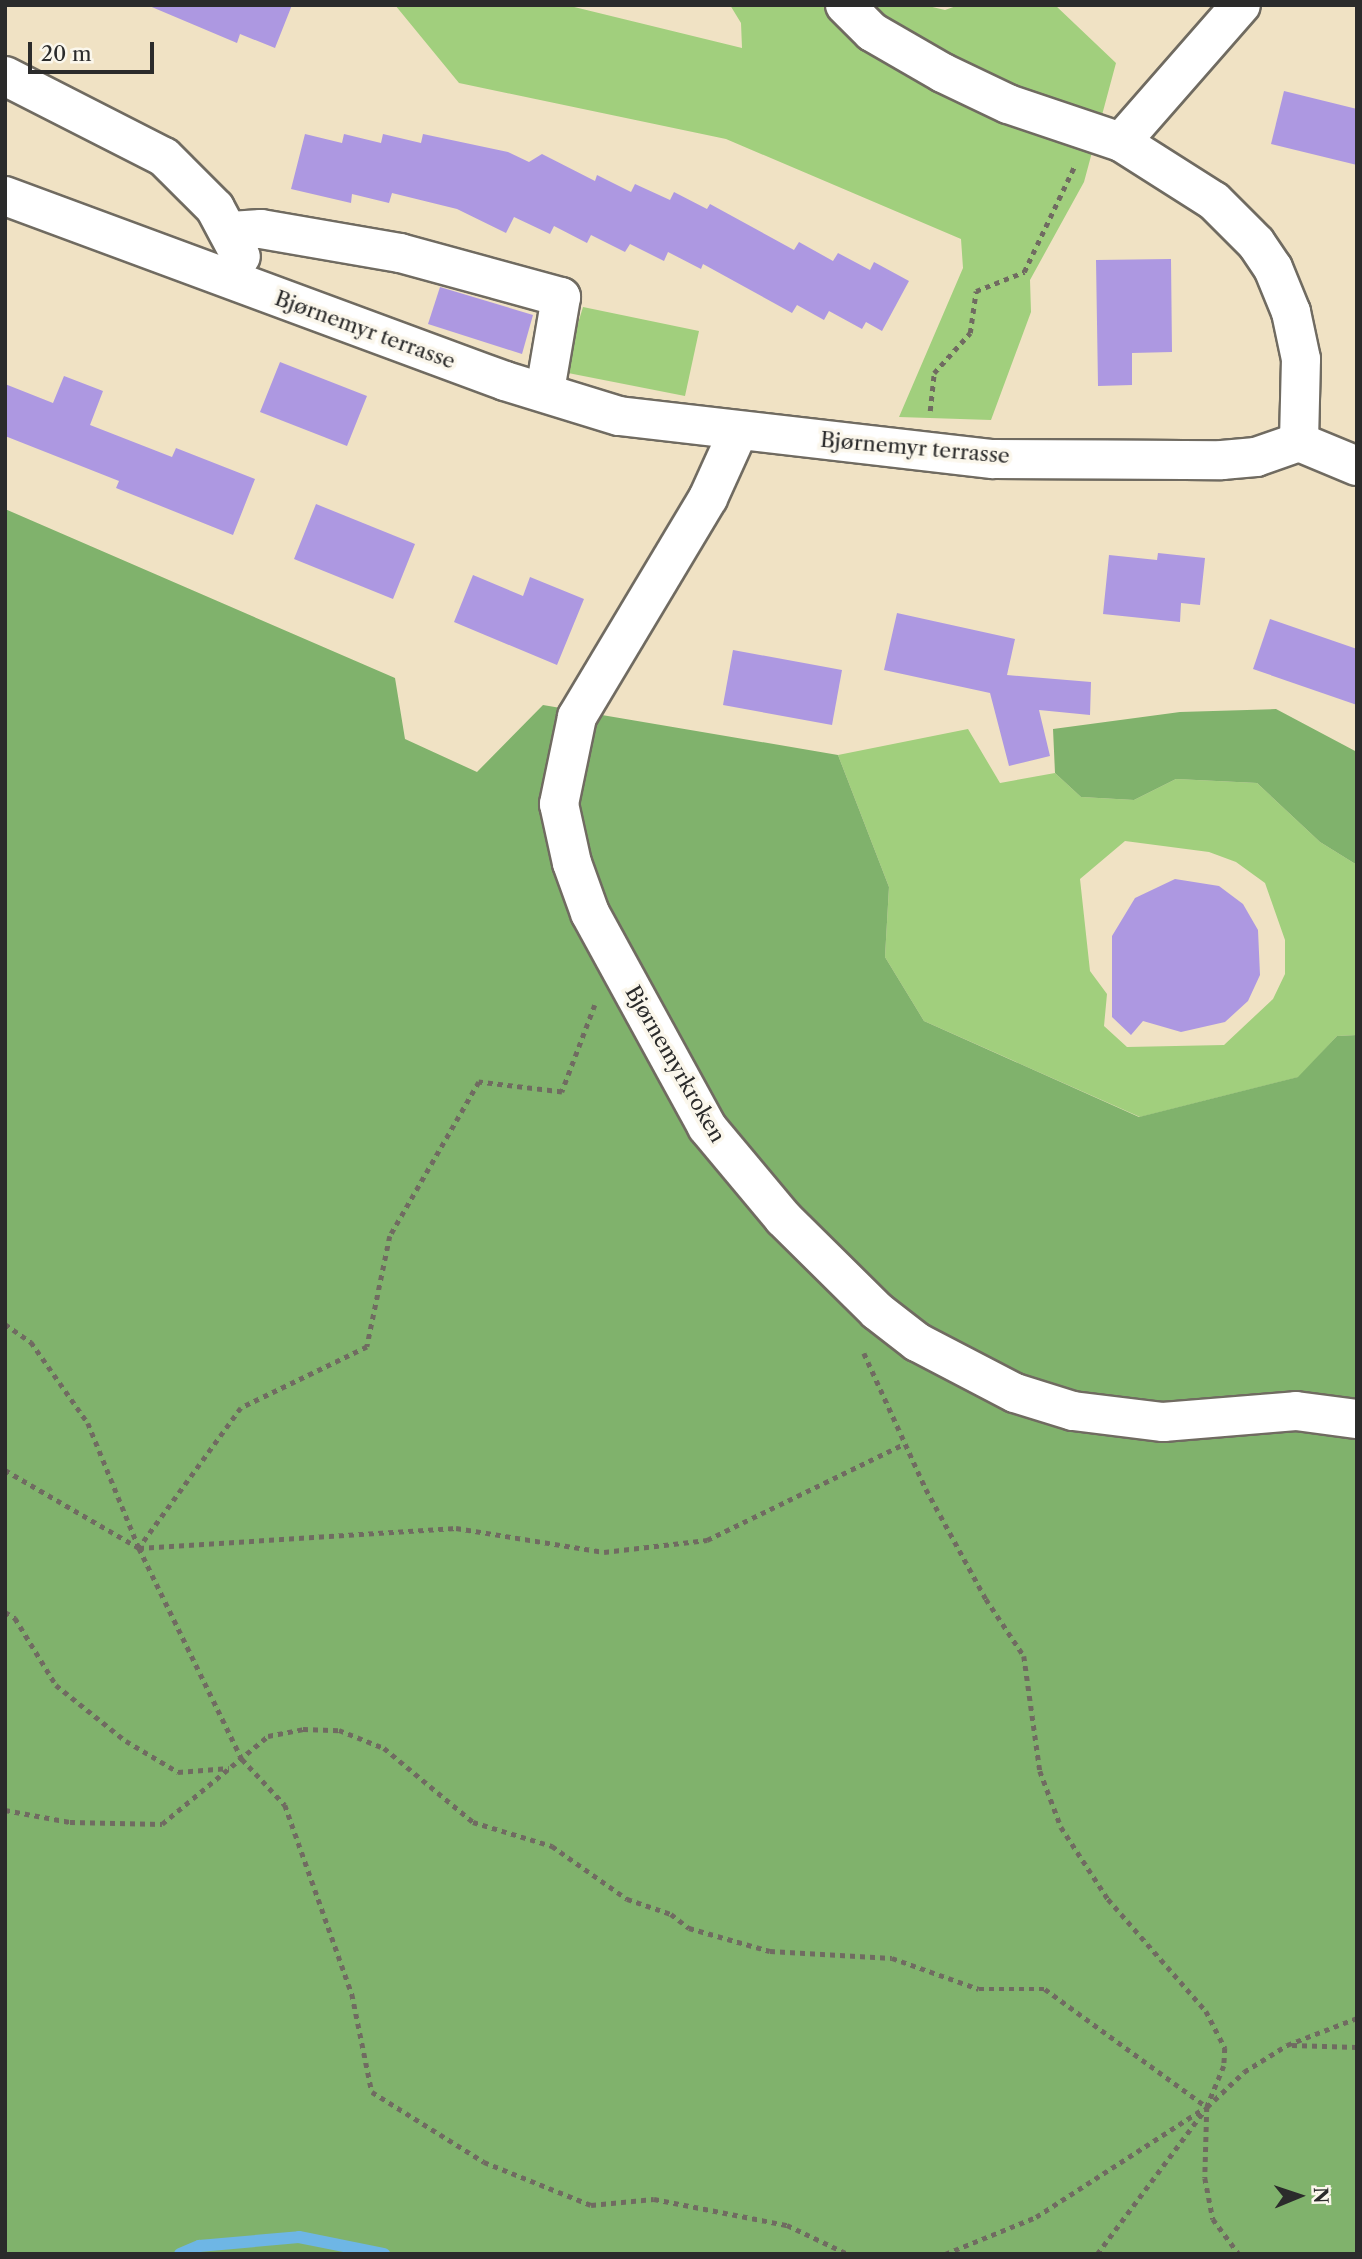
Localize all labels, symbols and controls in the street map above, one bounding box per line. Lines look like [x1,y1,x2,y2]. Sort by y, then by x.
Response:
scale bar [32,28,158,72]
text: 20 m [41,41,92,66]
street label: Bjørnemyr terrasse [271,286,459,374]
street label: Bjørnemyr terrasse [819,427,1011,469]
street label: Bjørnemyrkroken [620,981,730,1147]
north arrow [1264,2161,1334,2231]
text: N [1309,2187,1332,2204]

